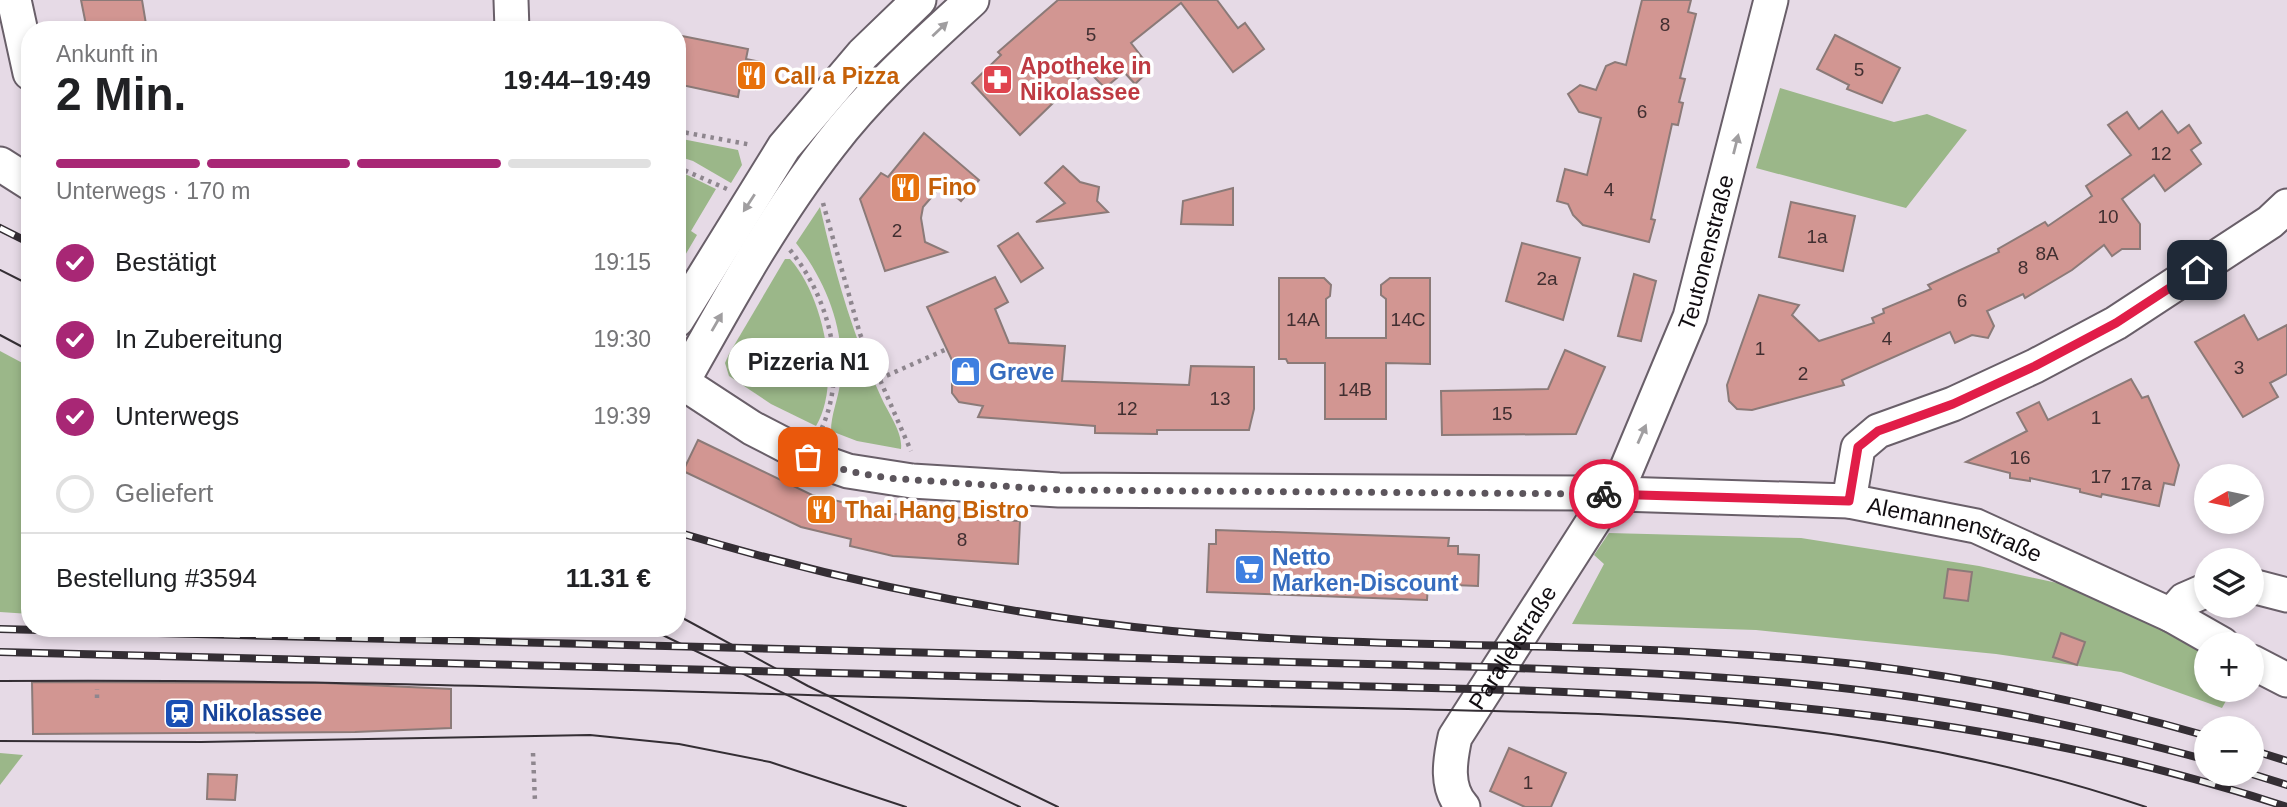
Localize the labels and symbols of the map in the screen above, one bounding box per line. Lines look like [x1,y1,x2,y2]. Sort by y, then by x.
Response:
house number: 8 [1660,14,1670,35]
one-way arrow [931,21,949,37]
house number: 5 [1086,24,1096,45]
place label: Apotheke in Nikolassee [1020,53,1152,105]
restaurant icon: Call a Pizza [734,59,768,93]
house number: 5 [1854,59,1864,80]
pharmacy icon: Apotheke in Nikolassee [980,62,1014,96]
place label: Call a Pizza [774,63,899,89]
house number: 6 [1637,101,1647,122]
one-way arrow [1731,132,1742,154]
house number: 12 [2150,143,2172,164]
restaurant icon: Fino [888,170,922,204]
street label: Teutonenstraße [1673,172,1739,334]
place label: Fino [928,174,977,200]
house number: 4 [1604,179,1615,200]
one-way arrow [743,193,756,212]
house number: 10 [2097,206,2119,227]
house number: 2 [892,220,902,241]
house number: 1a [1806,226,1828,247]
pin [2167,240,2227,300]
house number: 8A [2035,243,2059,264]
house number: 8 [2018,257,2028,278]
house number: 2a [1536,268,1558,289]
house number: 6 [1957,290,1967,311]
house number: 14A [1286,309,1320,330]
house number: 14C [1391,309,1425,330]
one-way arrow [710,312,722,332]
house number: 4 [1882,328,1893,349]
callout: Pizzeria N1 [728,338,888,387]
house number: 1 [1755,338,1765,359]
shop icon: Greve [949,355,983,389]
house number: 3 [2234,357,2244,378]
place label: Greve [989,359,1054,385]
house number: 2 [1798,363,1808,384]
house number: 14B [1338,379,1372,400]
house number: 13 [1209,388,1231,409]
house number: 12 [1116,398,1138,419]
house number: 15 [1491,403,1513,424]
house number: 1 [2091,407,2101,428]
one-way arrow [1637,424,1648,445]
pin [778,427,838,487]
house number: 16 [2009,447,2031,468]
courier [1569,459,1639,529]
north arrow [2194,464,2264,534]
house number: 17 [2090,466,2112,487]
house number: 17a [2120,473,2152,494]
street label: Alemannenstraße [1865,492,2046,567]
restaurant icon: Thai Hang Bistro [805,493,839,527]
place label: Thai Hang Bistro [845,497,1029,523]
house number: 8 [957,529,967,550]
place label: Netto Marken-Discount [1272,544,1459,596]
supermarket icon: Netto Marken-Discount [1232,553,1266,587]
street label: Parallelstraße [1463,580,1562,714]
station icon: Nikolassee [162,696,196,730]
place label: Nikolassee [202,700,322,726]
house number: 1 [1523,772,1533,793]

